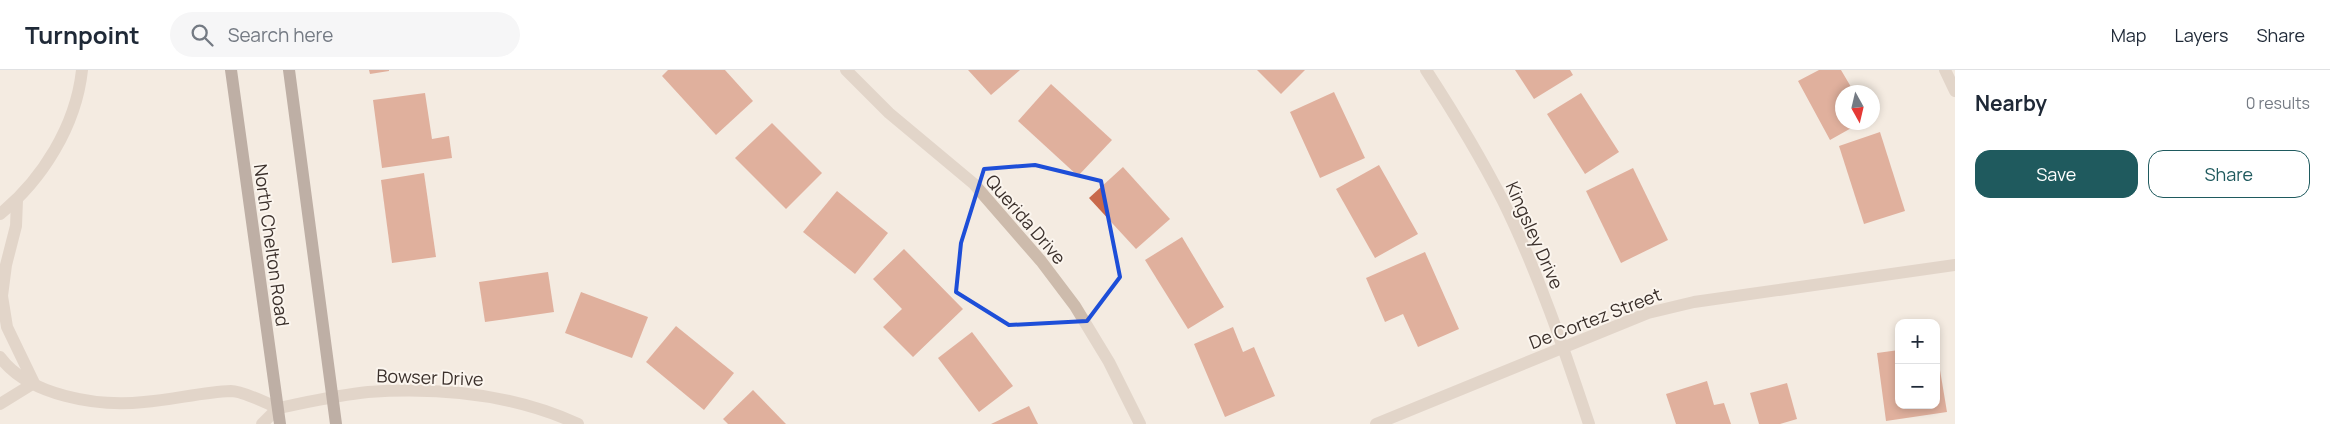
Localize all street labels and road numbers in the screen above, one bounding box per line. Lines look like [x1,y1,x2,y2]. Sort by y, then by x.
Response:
street label: North Chelton Road [249,162,295,328]
street label: Querida Drive [980,169,1072,269]
street label: Kingsley Drive [1501,177,1569,293]
street label: De Cortez Street [1526,282,1664,354]
street label: Bowser Drive [376,363,484,391]

